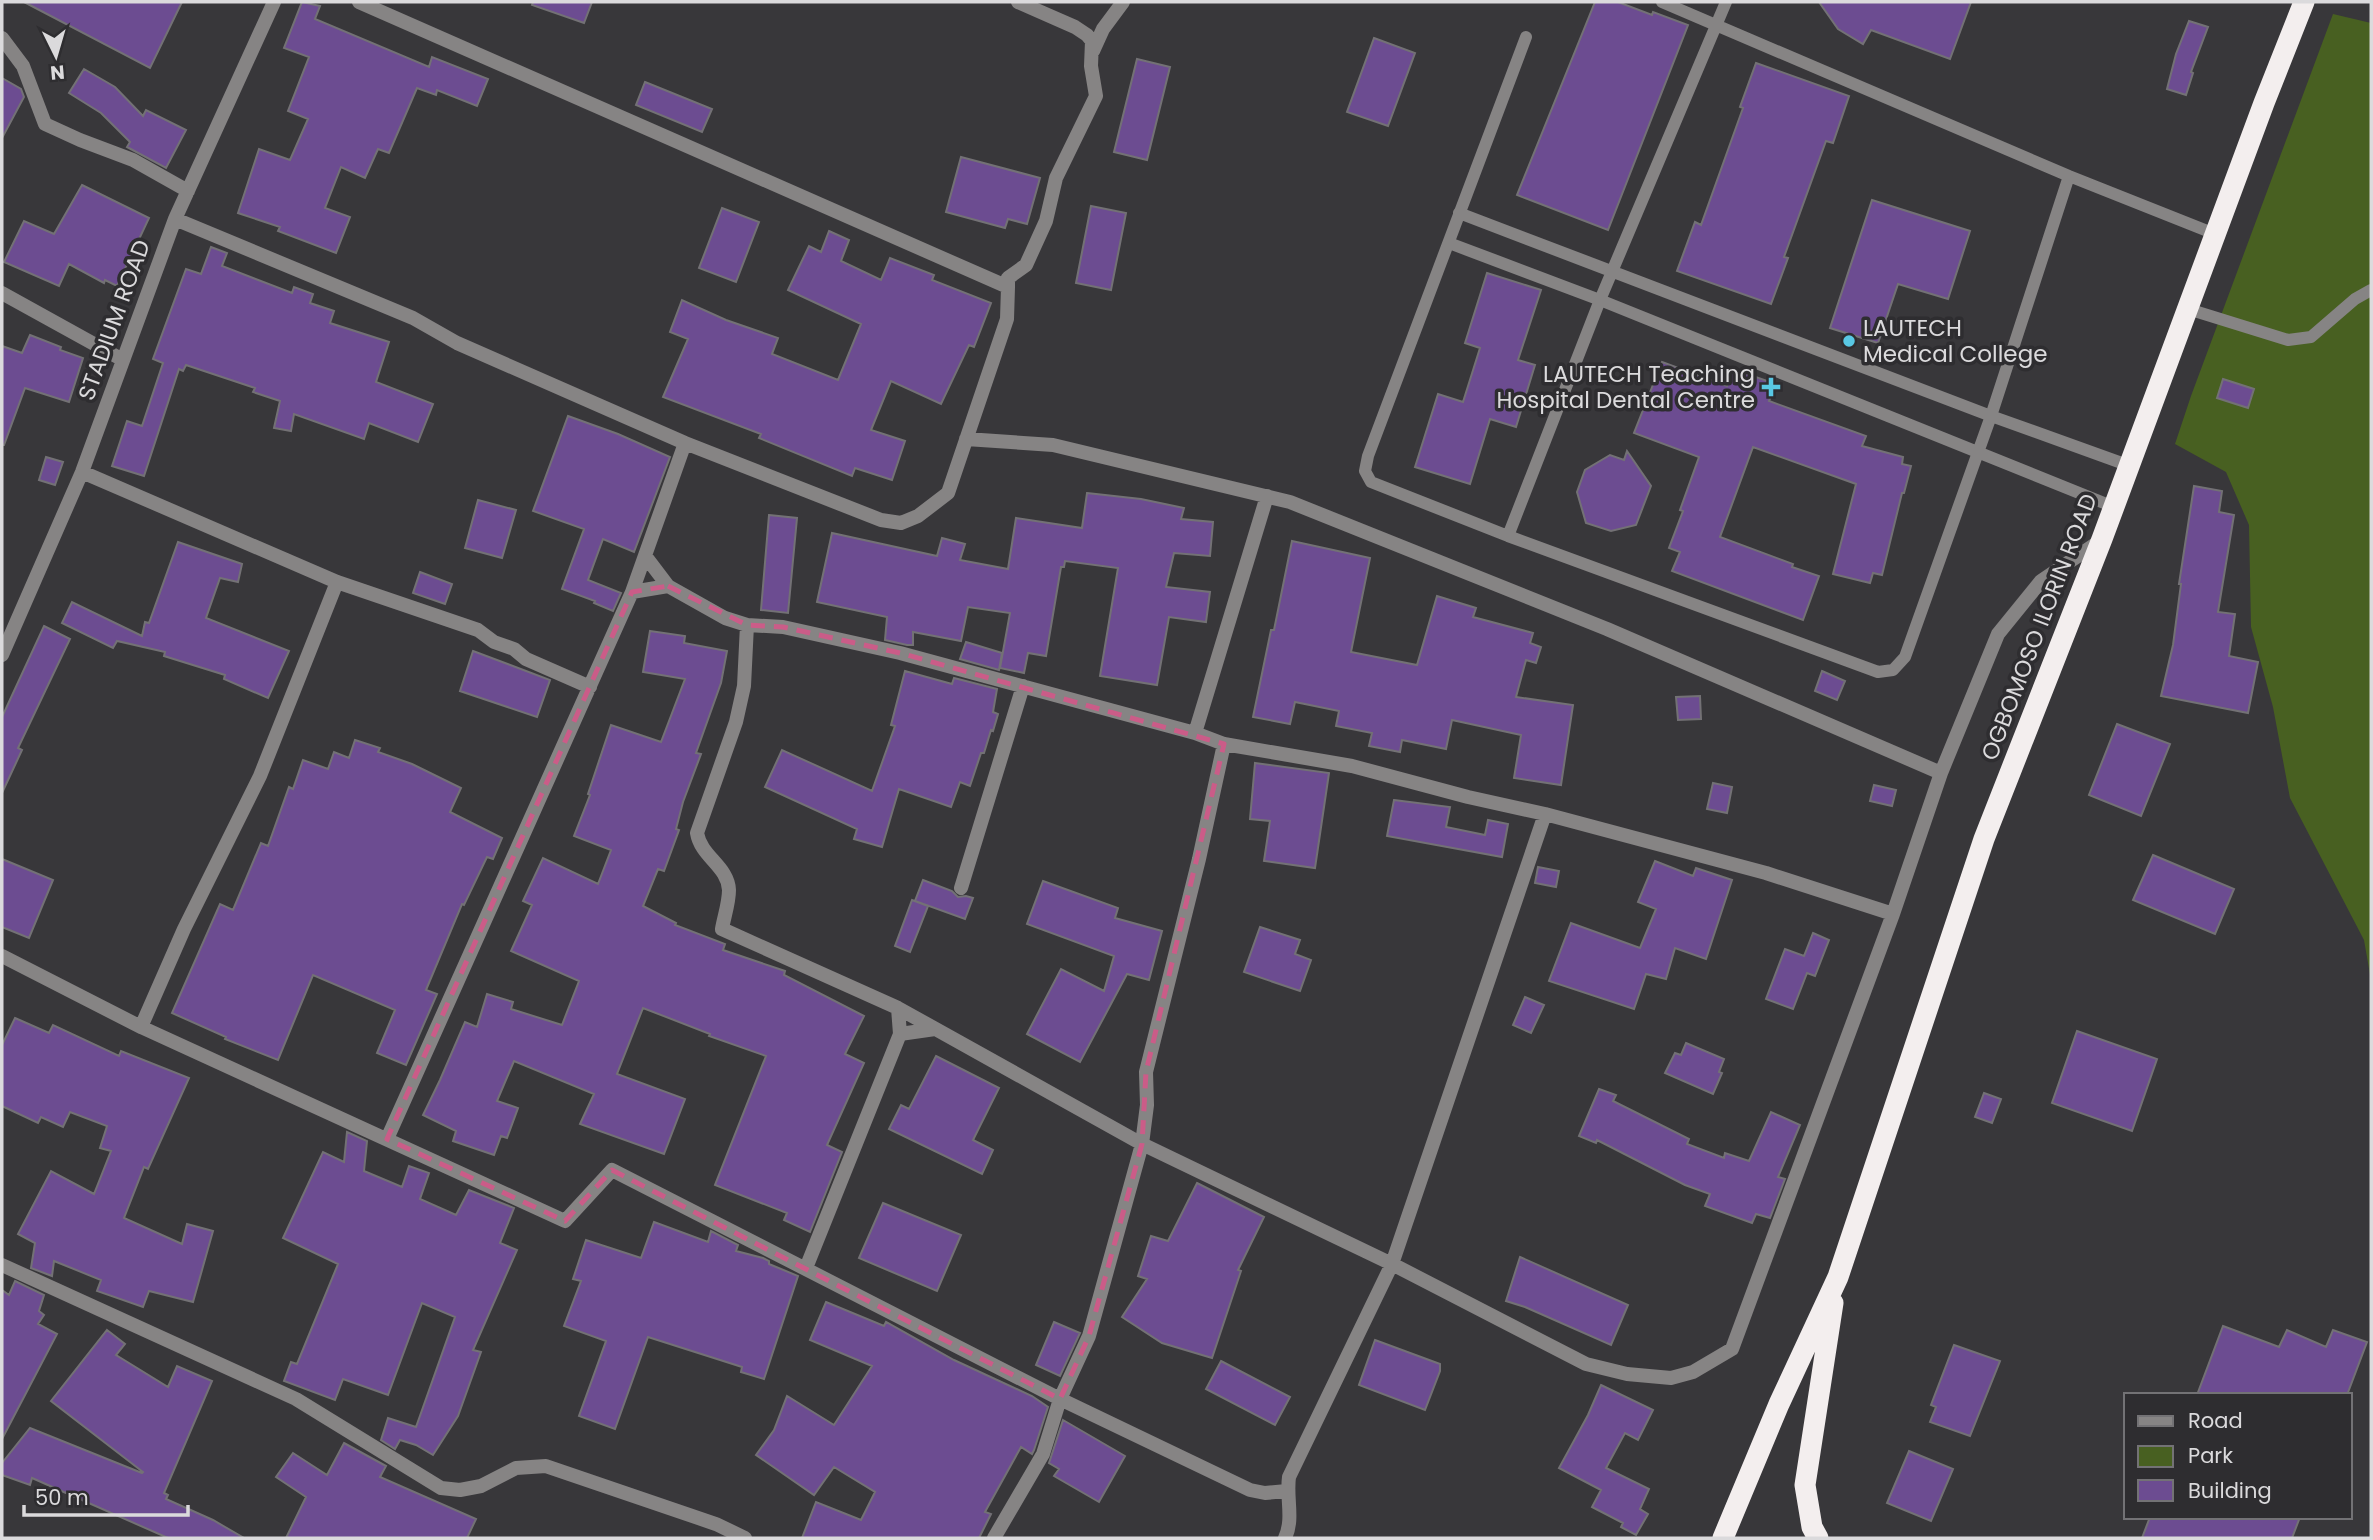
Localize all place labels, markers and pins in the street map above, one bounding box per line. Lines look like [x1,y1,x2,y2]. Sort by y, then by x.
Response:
place label: LAUTECH Medical College [1863,312,2047,370]
marker: LAUTECH Medical College [1841,333,1857,349]
place label: LAUTECH Teaching Hospital Dental Centre [1497,358,1755,416]
marker: LAUTECH Teaching Hospital Dental Centre [1761,377,1781,397]

